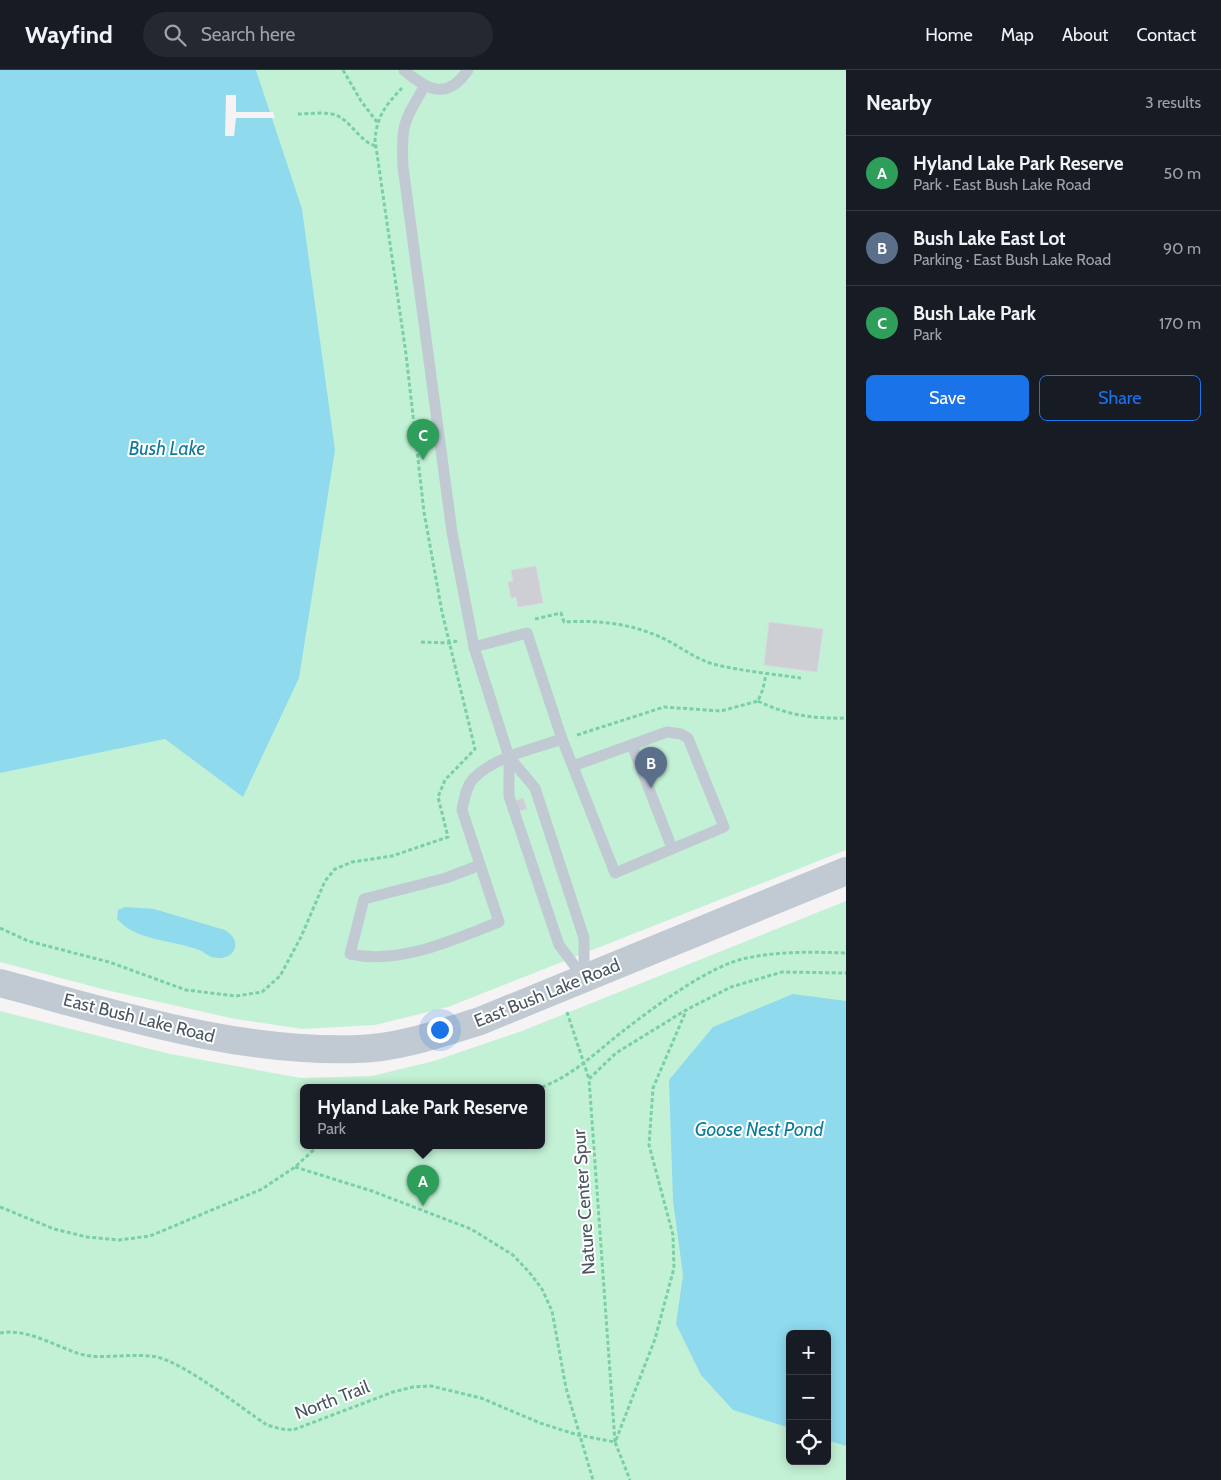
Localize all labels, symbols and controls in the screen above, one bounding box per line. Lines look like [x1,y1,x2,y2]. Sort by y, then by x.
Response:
search box [143,12,493,57]
text: Wayfind [25,20,113,49]
icon: search [161,21,189,49]
text: Search here [201,23,295,46]
text: Home [925,24,973,46]
text: Map [1001,24,1034,46]
text: About [1062,24,1108,46]
text: Contact [1136,24,1196,46]
text: Nearby [866,90,932,115]
text: 3 results [1145,93,1201,112]
text: Hyland Lake Park Reserve [913,152,1124,175]
text: A [877,164,887,183]
text: 50 m [1164,164,1201,183]
text: Park · East Bush Lake Road [913,175,1091,194]
text: Bush Lake East Lot [913,227,1066,250]
text: B [877,239,887,258]
text: 90 m [1163,239,1201,258]
text: Parking · East Bush Lake Road [913,250,1111,269]
text: Bush Lake Park [913,302,1036,325]
text: C [877,314,887,333]
text: 170 m [1159,314,1201,333]
text: Park [913,325,942,344]
button: Save [866,375,1029,421]
button: Share [1039,375,1201,421]
pin: C [407,419,439,460]
water label: Bush Lake [129,437,206,460]
pin: B [635,747,667,788]
street label: East Bush Lake Road [471,954,623,1032]
street label: East Bush Lake Road [61,989,217,1047]
your location [427,1017,453,1043]
popup [300,1084,545,1149]
text: Hyland Lake Park Reserve [317,1096,528,1119]
water label: Goose Nest Pond [695,1118,824,1141]
text: Park [317,1119,346,1138]
street label: Nature Center Spur [568,1128,600,1275]
pin: A [407,1165,439,1206]
map controls [786,1330,831,1465]
button: + [786,1330,831,1375]
street label: North Trail [292,1375,373,1424]
button: − [786,1375,831,1420]
button: locate [786,1420,831,1465]

